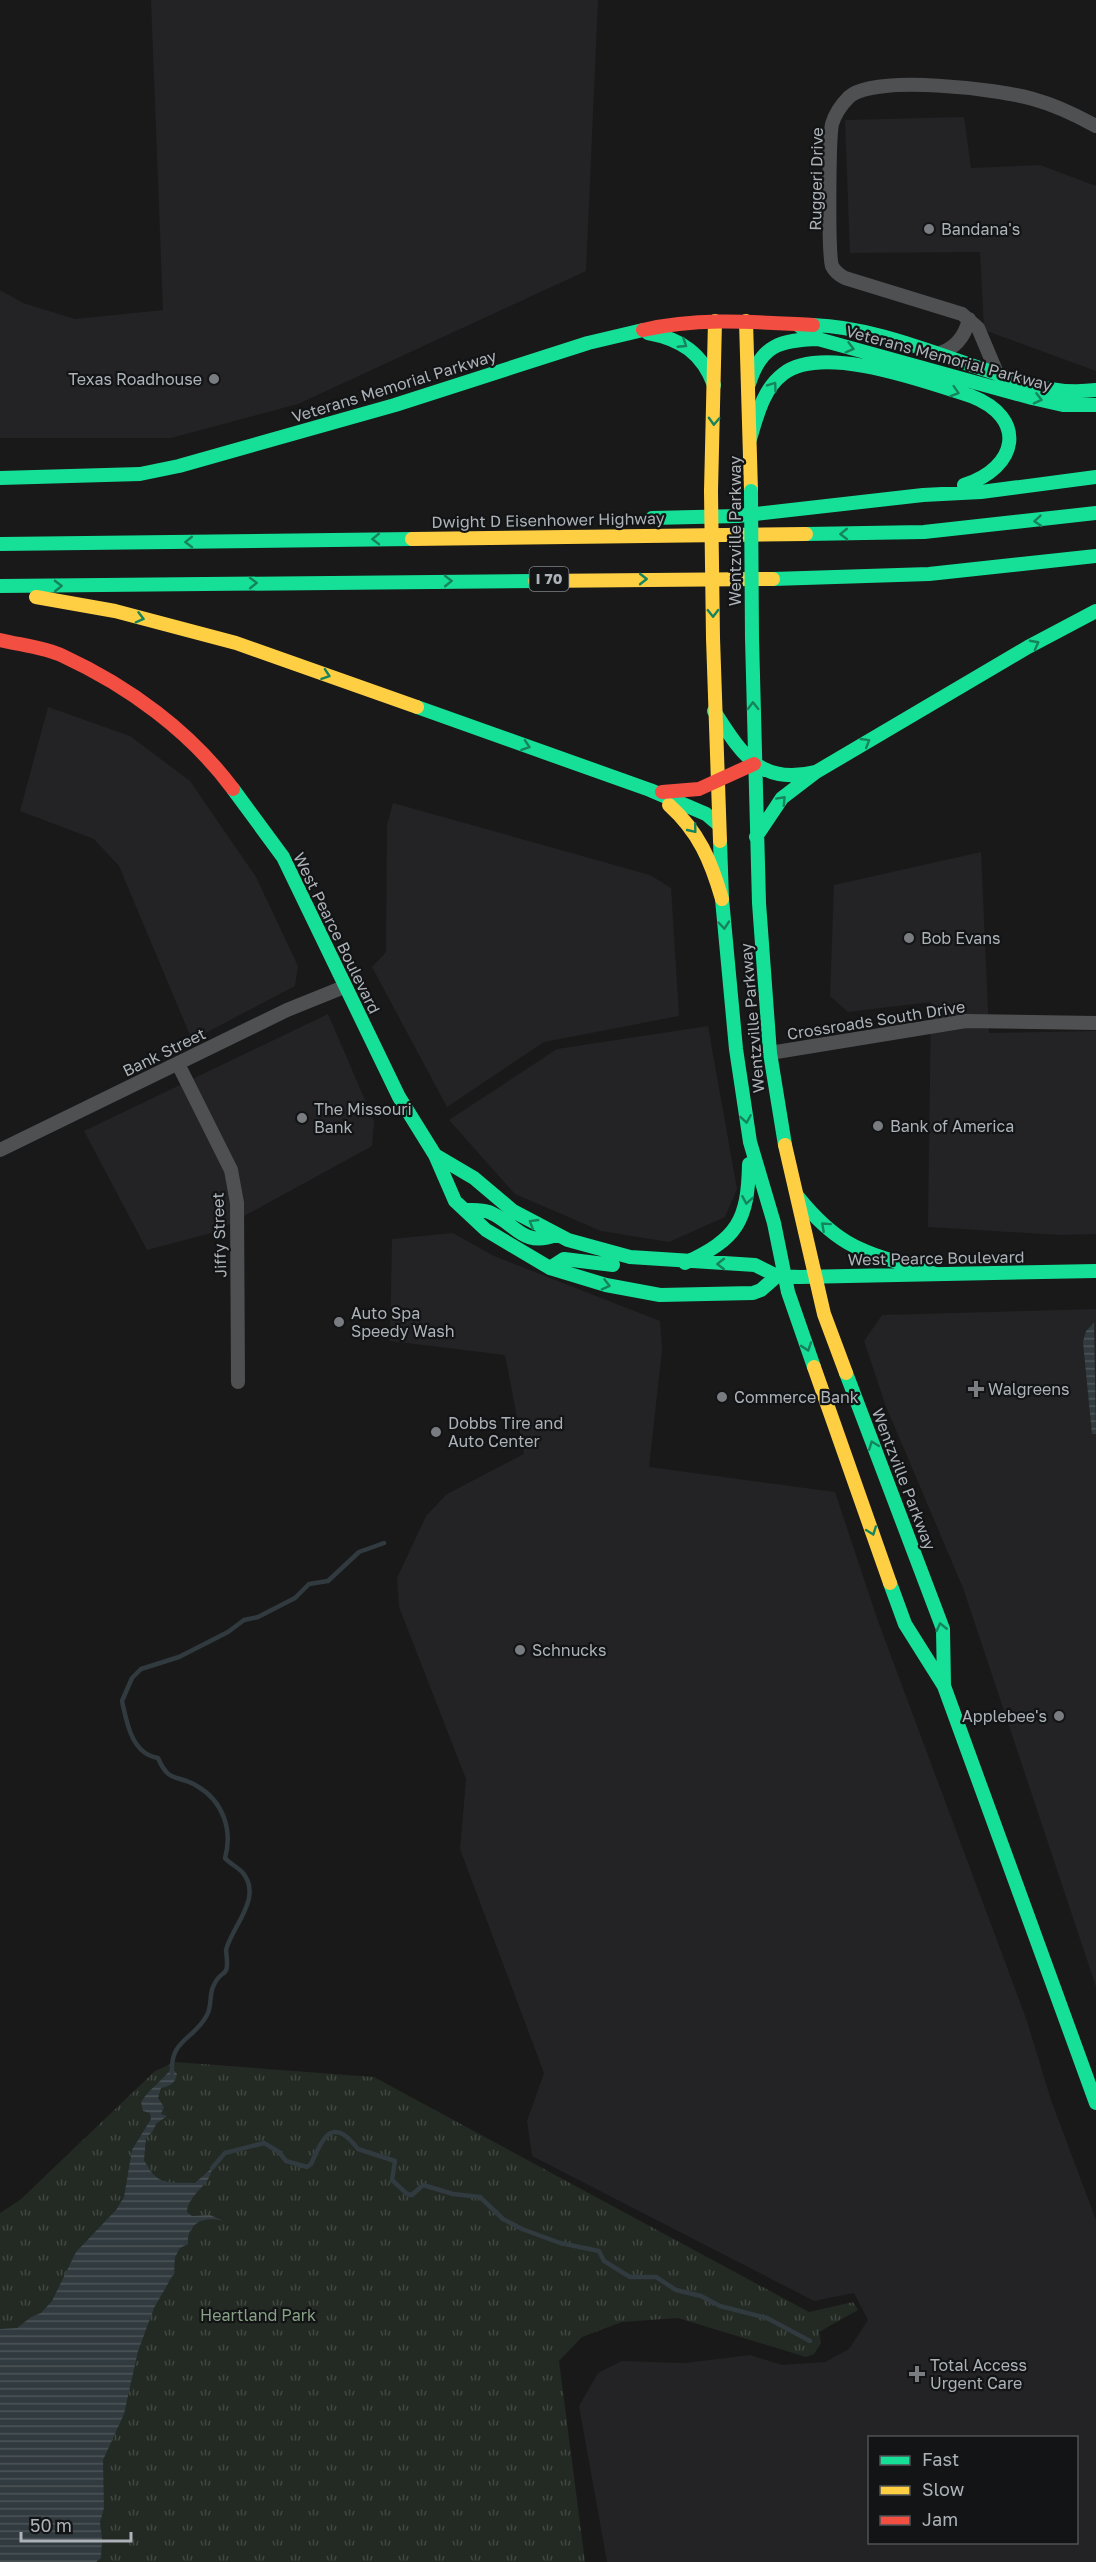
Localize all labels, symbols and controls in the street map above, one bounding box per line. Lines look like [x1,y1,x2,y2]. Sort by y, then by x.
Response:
street label: Ruggeri Drive [805,127,827,231]
place label: Bandana's [941,219,1020,239]
marker: Bandana's [922,222,936,236]
street label: Veterans Memorial Parkway [844,321,1054,395]
one-way arrow [676,337,687,348]
one-way arrow [845,341,855,354]
street label: Veterans Memorial Parkway [289,345,499,427]
place label: Texas Roadhouse [68,369,202,389]
marker: Texas Roadhouse [207,372,221,386]
one-way arrow [766,381,777,392]
one-way arrow [949,385,960,398]
one-way arrow [1033,392,1043,405]
one-way arrow [708,417,720,426]
street label: Wentzville Parkway [725,456,745,606]
street label: Dwight D Eisenhower Highway [431,508,665,532]
one-way arrow [1034,514,1043,527]
one-way arrow [839,528,848,540]
one-way arrow [371,533,380,545]
one-way arrow [185,536,194,548]
road number: I 70 [530,567,568,591]
one-way arrow [639,573,648,585]
one-way arrow [444,574,453,587]
one-way arrow [249,577,258,589]
one-way arrow [54,580,63,592]
one-way arrow [707,608,719,617]
one-way arrow [135,610,145,623]
one-way arrow [1028,639,1039,651]
one-way arrow [320,667,331,680]
one-way arrow [747,701,759,710]
one-way arrow [520,738,531,751]
one-way arrow [860,738,870,750]
one-way arrow [775,797,786,807]
one-way arrow [686,822,697,833]
street label: West Pearce Boulevard [289,849,385,1017]
one-way arrow [717,921,730,930]
place label: Bob Evans [921,928,1001,948]
marker: Bob Evans [902,931,916,945]
street label: Wentzville Parkway [735,942,769,1094]
street label: Crossroads South Drive [786,996,966,1044]
street label: Bank Street [119,1023,209,1081]
place label: The Missouri Bank [314,1099,412,1137]
marker: The Missouri Bank [295,1111,309,1125]
one-way arrow [740,1114,752,1123]
place label: Bank of America [890,1116,1014,1136]
marker: Bank of America [871,1119,885,1133]
street label: Jiffy Street [208,1192,230,1278]
one-way arrow [742,1196,754,1205]
one-way arrow [529,1218,539,1230]
one-way arrow [821,1222,832,1233]
street label: West Pearce Boulevard [847,1246,1025,1270]
one-way arrow [717,1258,726,1270]
one-way arrow [601,1278,611,1291]
place label: Auto Spa Speedy Wash [351,1303,455,1341]
marker: Auto Spa Speedy Wash [332,1315,346,1329]
one-way arrow [800,1341,813,1352]
place label: Walgreens [988,1379,1070,1399]
marker: Walgreens [969,1382,983,1396]
place label: Commerce Bank [734,1387,859,1407]
marker: Commerce Bank [715,1390,729,1404]
street label: Wentzville Parkway [868,1405,940,1553]
place label: Dobbs Tire and Auto Center [448,1413,563,1451]
marker: Dobbs Tire and Auto Center [429,1425,443,1439]
one-way arrow [868,1440,881,1451]
one-way arrow [864,1525,877,1536]
one-way arrow [935,1623,948,1633]
place label: Schnucks [532,1640,607,1660]
marker: Schnucks [513,1643,527,1657]
place label: Applebee's [962,1706,1047,1726]
marker: Applebee's [1052,1709,1066,1723]
park label: Heartland Park [200,2305,316,2325]
place label: Total Access Urgent Care [930,2355,1027,2393]
marker: Total Access Urgent Care [908,2365,926,2383]
legend [868,2436,1078,2544]
text: Fast [922,2448,959,2470]
text: Slow [922,2478,965,2500]
scale bar [21,2505,130,2543]
text: Jam [922,2508,958,2530]
text: 50 m [30,2514,72,2536]

